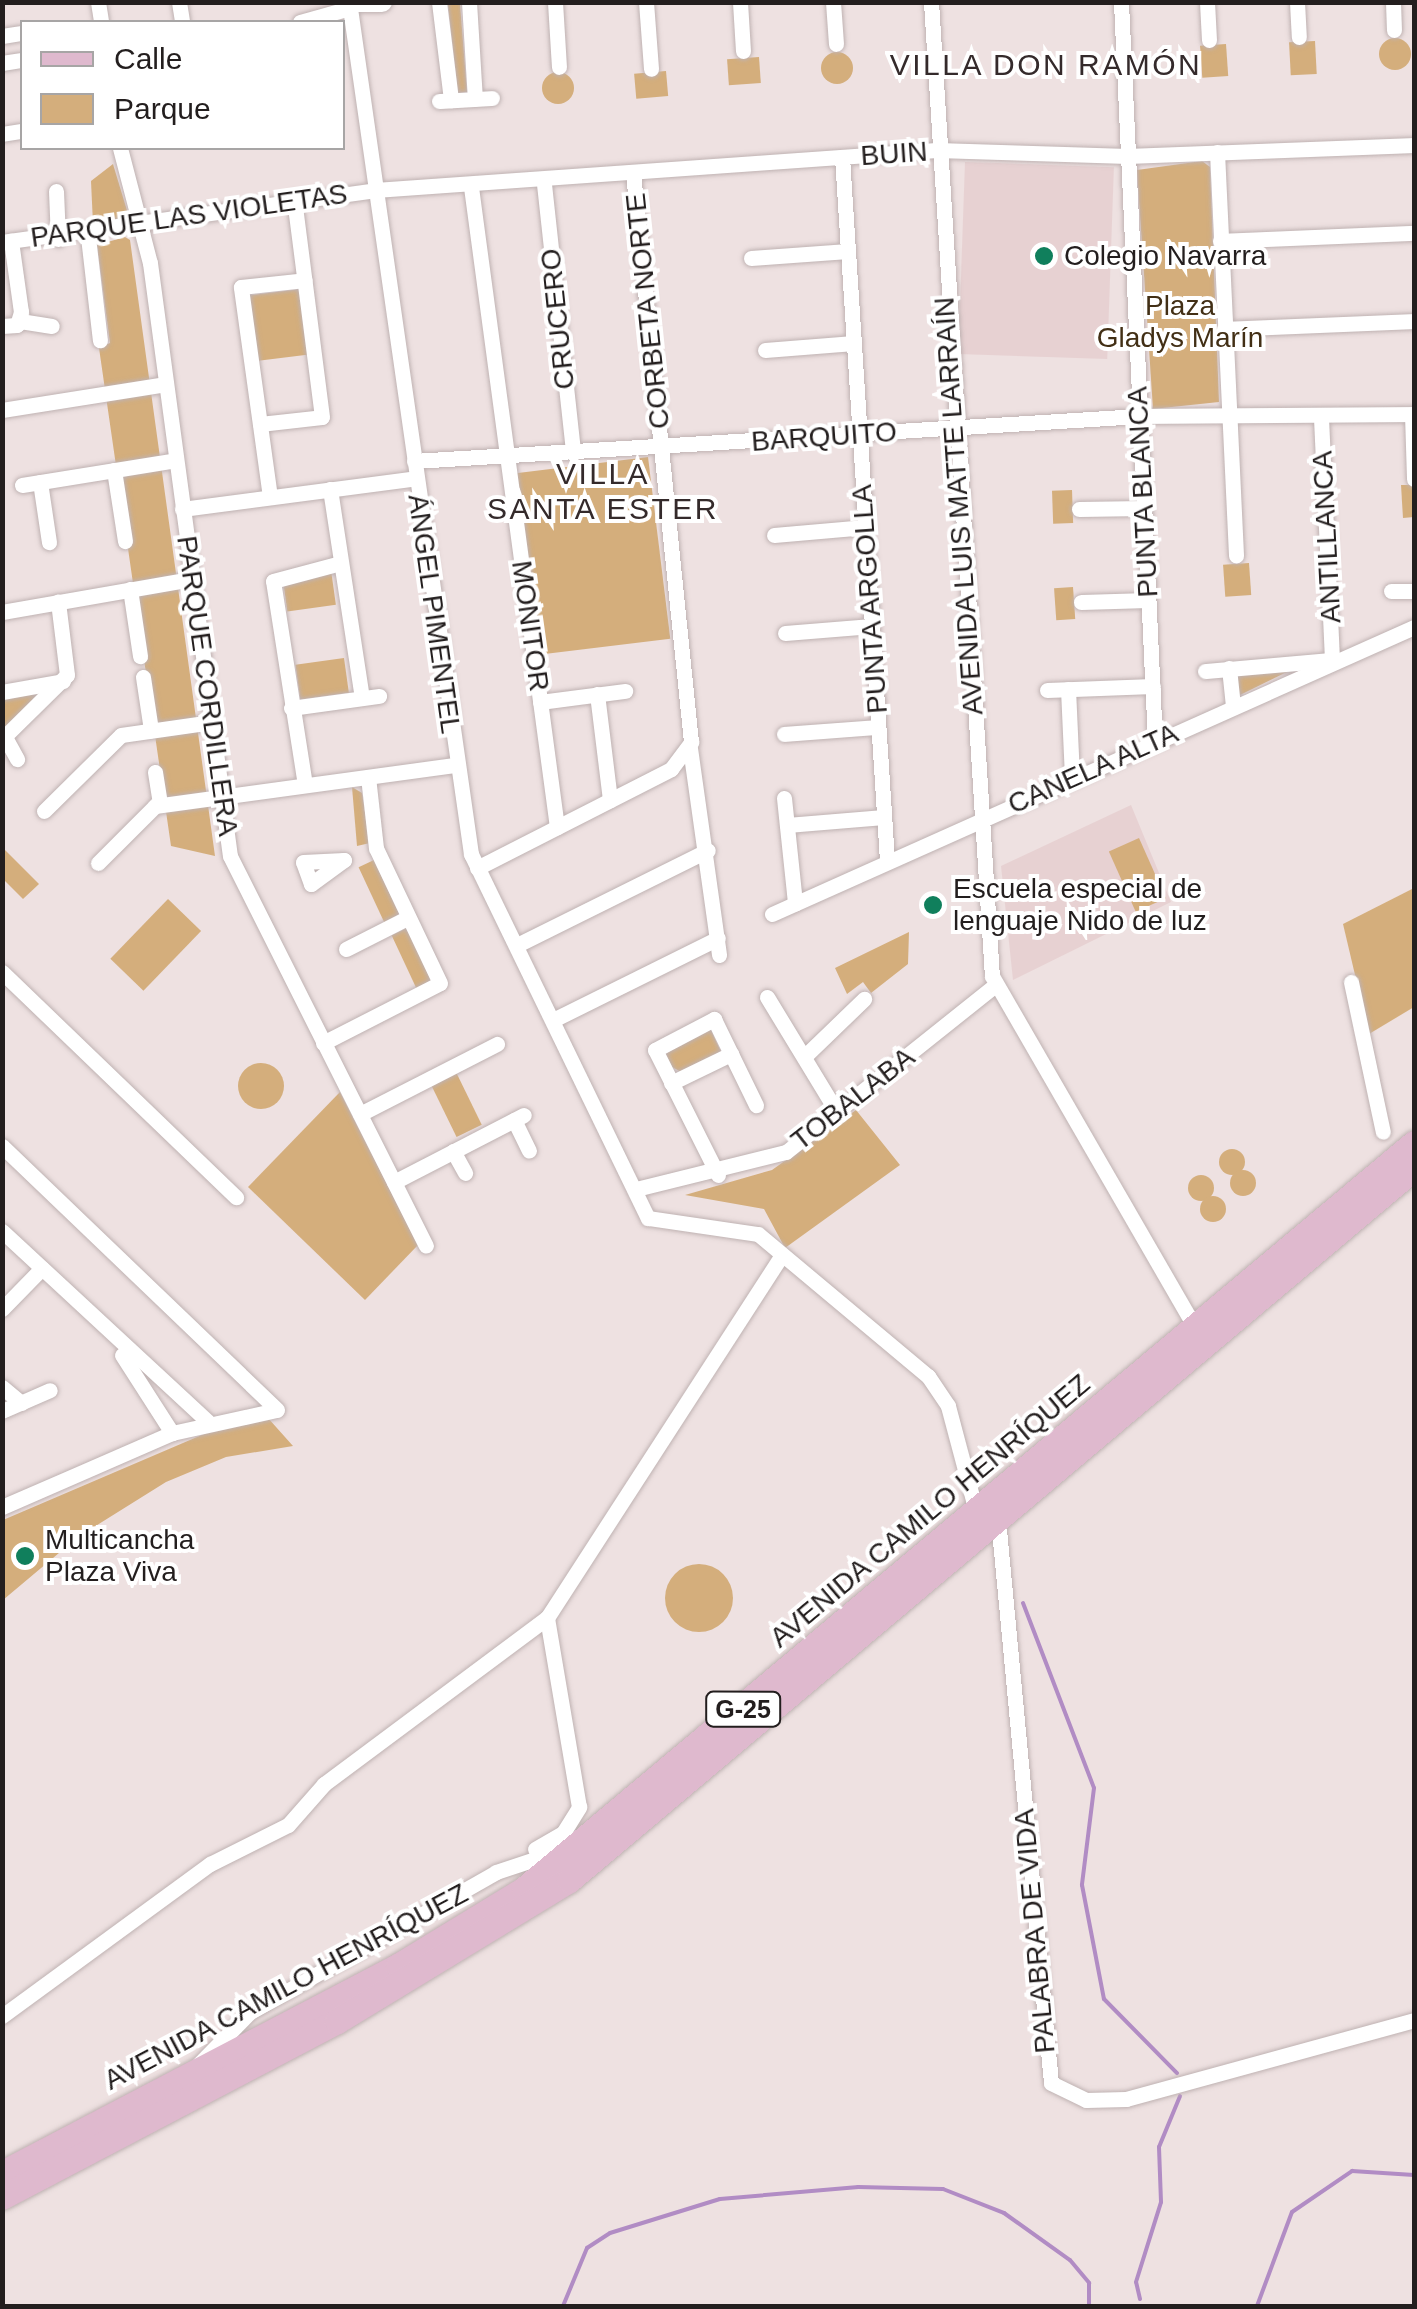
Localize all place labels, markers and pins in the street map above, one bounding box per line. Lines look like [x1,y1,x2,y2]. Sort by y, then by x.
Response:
place label: Colegio Navarra [1064,239,1266,273]
marker: Colegio Navarra [1033,245,1055,267]
place label: Escuela especial de lenguaje Nido de luz [953,872,1207,938]
marker: Escuela especial de lenguaje Nido de luz [922,894,944,916]
place label: Multicancha Plaza Viva [45,1523,194,1589]
marker: Multicancha Plaza Viva [14,1545,36,1567]

